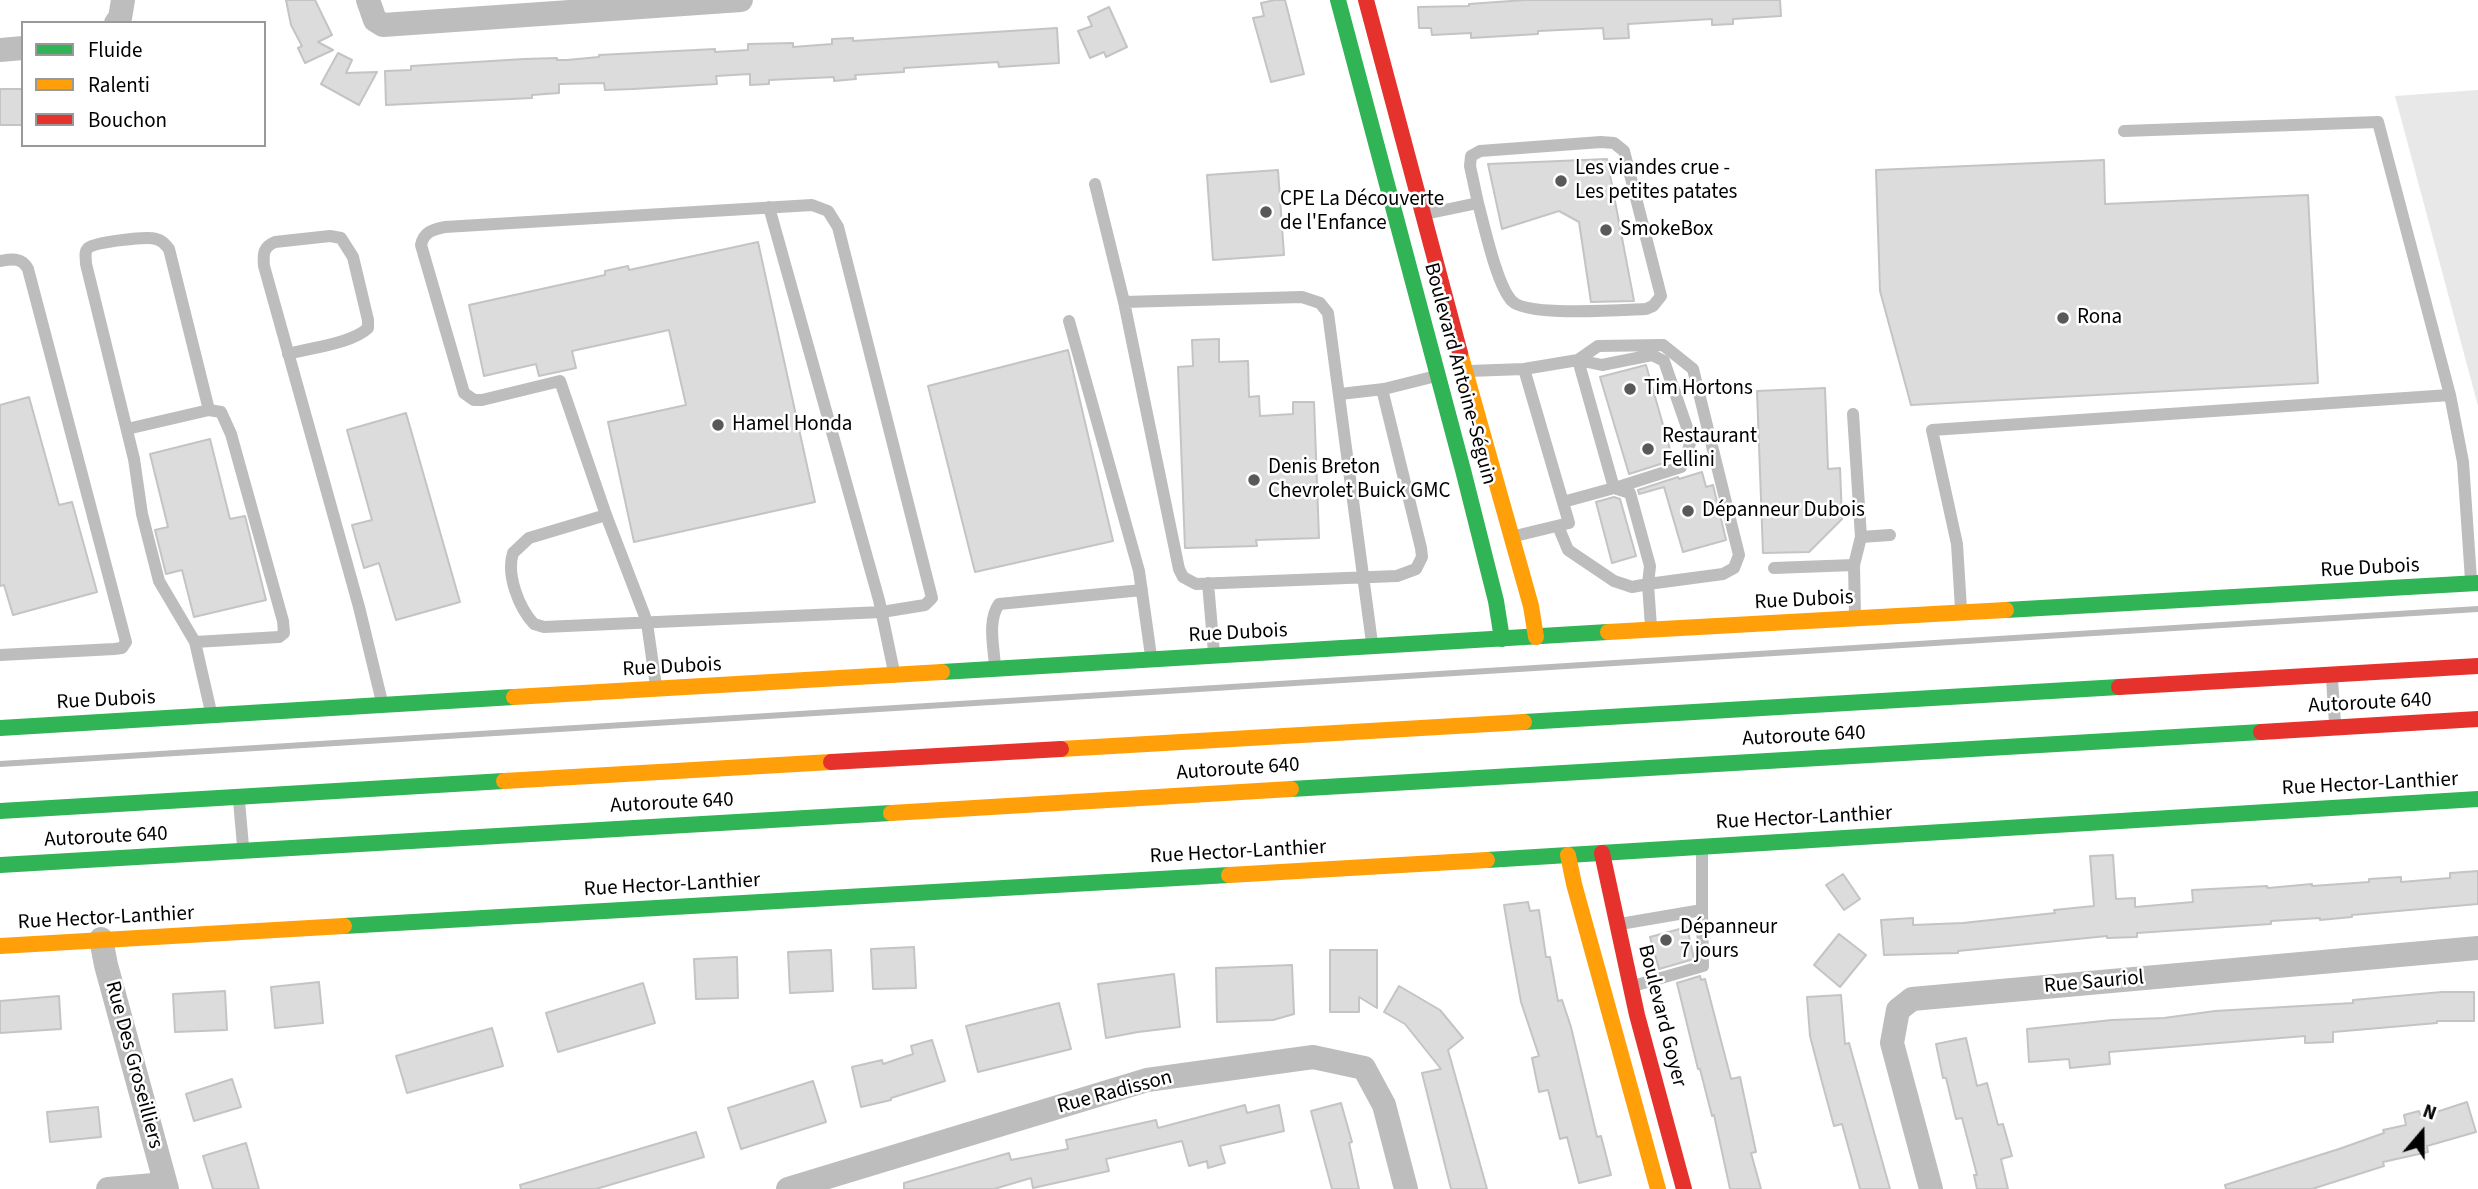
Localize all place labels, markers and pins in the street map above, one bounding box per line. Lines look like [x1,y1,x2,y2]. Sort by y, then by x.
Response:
place label: Les viandes crue - Les petites patates [1575,156,1737,206]
marker: Les viandes crue - Les petites patates [1553,173,1569,189]
place label: CPE La Découverte de l'Enfance [1280,187,1444,237]
marker: CPE La Découverte de l'Enfance [1258,204,1274,220]
place label: SmokeBox [1620,217,1713,243]
marker: SmokeBox [1598,222,1614,238]
place label: Rona [2077,305,2122,331]
marker: Rona [2055,310,2071,326]
place label: Tim Hortons [1644,376,1753,402]
marker: Tim Hortons [1622,381,1638,397]
place label: Hamel Honda [732,412,852,438]
marker: Hamel Honda [710,417,726,433]
place label: Restaurant Fellini [1662,424,1757,474]
marker: Restaurant Fellini [1640,441,1656,457]
place label: Denis Breton Chevrolet Buick GMC [1268,455,1450,505]
marker: Denis Breton Chevrolet Buick GMC [1246,472,1262,488]
place label: Dépanneur Dubois [1702,498,1865,524]
marker: Dépanneur Dubois [1680,503,1696,519]
place label: Dépanneur 7 jours [1680,915,1777,965]
marker: Dépanneur 7 jours [1658,932,1674,948]

